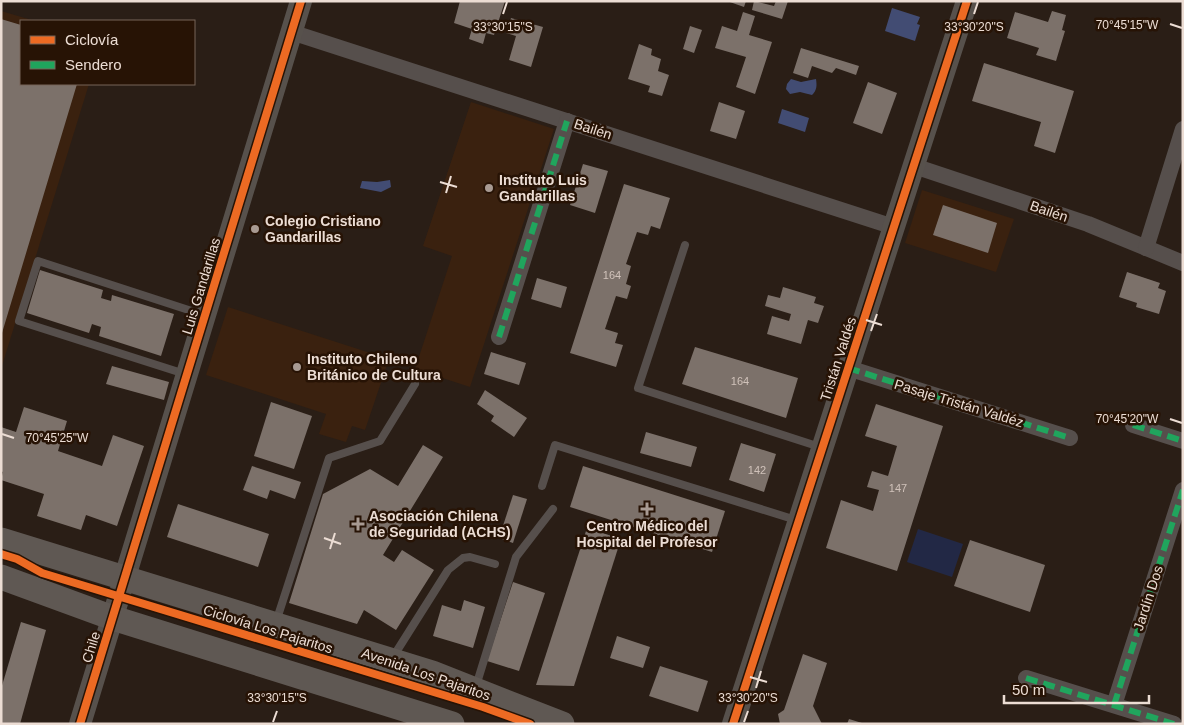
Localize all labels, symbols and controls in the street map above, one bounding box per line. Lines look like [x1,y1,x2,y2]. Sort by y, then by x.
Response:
text: 70°45'15"W [1096,18,1159,32]
legend [20,20,195,85]
text: 33°30'15"S [473,20,533,34]
text: 33°30'20"S [944,20,1004,34]
text: Ciclovía [65,31,119,48]
text: Sendero [65,56,122,73]
street label: Bailén [572,115,614,143]
place label: Instituto Luis Gandarillas [499,172,587,204]
marker: Instituto Luis Gandarillas [483,182,495,194]
street label: Bailén [1028,197,1070,225]
place label: Colegio Cristiano Gandarillas [265,213,381,245]
marker: Colegio Cristiano Gandarillas [249,223,261,235]
street label: Luis Gandarillas [179,236,223,336]
house number: 164 [603,269,621,281]
street label: Tristán Valdés [817,315,859,403]
place label: Instituto Chileno Británico de Cultura [307,351,441,383]
marker: Instituto Chileno Británico de Cultura [291,361,303,373]
house number: 164 [731,375,749,387]
street label: Pasaje Tristán Valdéz [892,376,1026,430]
text: 70°45'20"W [1096,412,1159,426]
text: 70°45'25"W [26,431,89,445]
house number: 142 [748,464,766,476]
house number: 147 [889,482,907,494]
marker: Centro Médico del Hospital del Profesor [640,502,654,516]
place label: Asociación Chilena de Seguridad (ACHS) [369,508,511,540]
marker: Asociación Chilena de Seguridad (ACHS) [351,517,365,531]
place label: Centro Médico del Hospital del Profesor [577,518,718,550]
street label: Jardín Dos [1130,563,1166,633]
street label: Ciclovía Los Pajaritos [201,602,335,656]
street label: Chile [79,629,103,665]
street label: Avenida Los Pajaritos [359,644,493,704]
scale bar [1004,672,1149,704]
text: 50 m [1012,681,1045,698]
text: 33°30'15"S [247,691,307,705]
text: 33°30'20"S [718,691,778,705]

